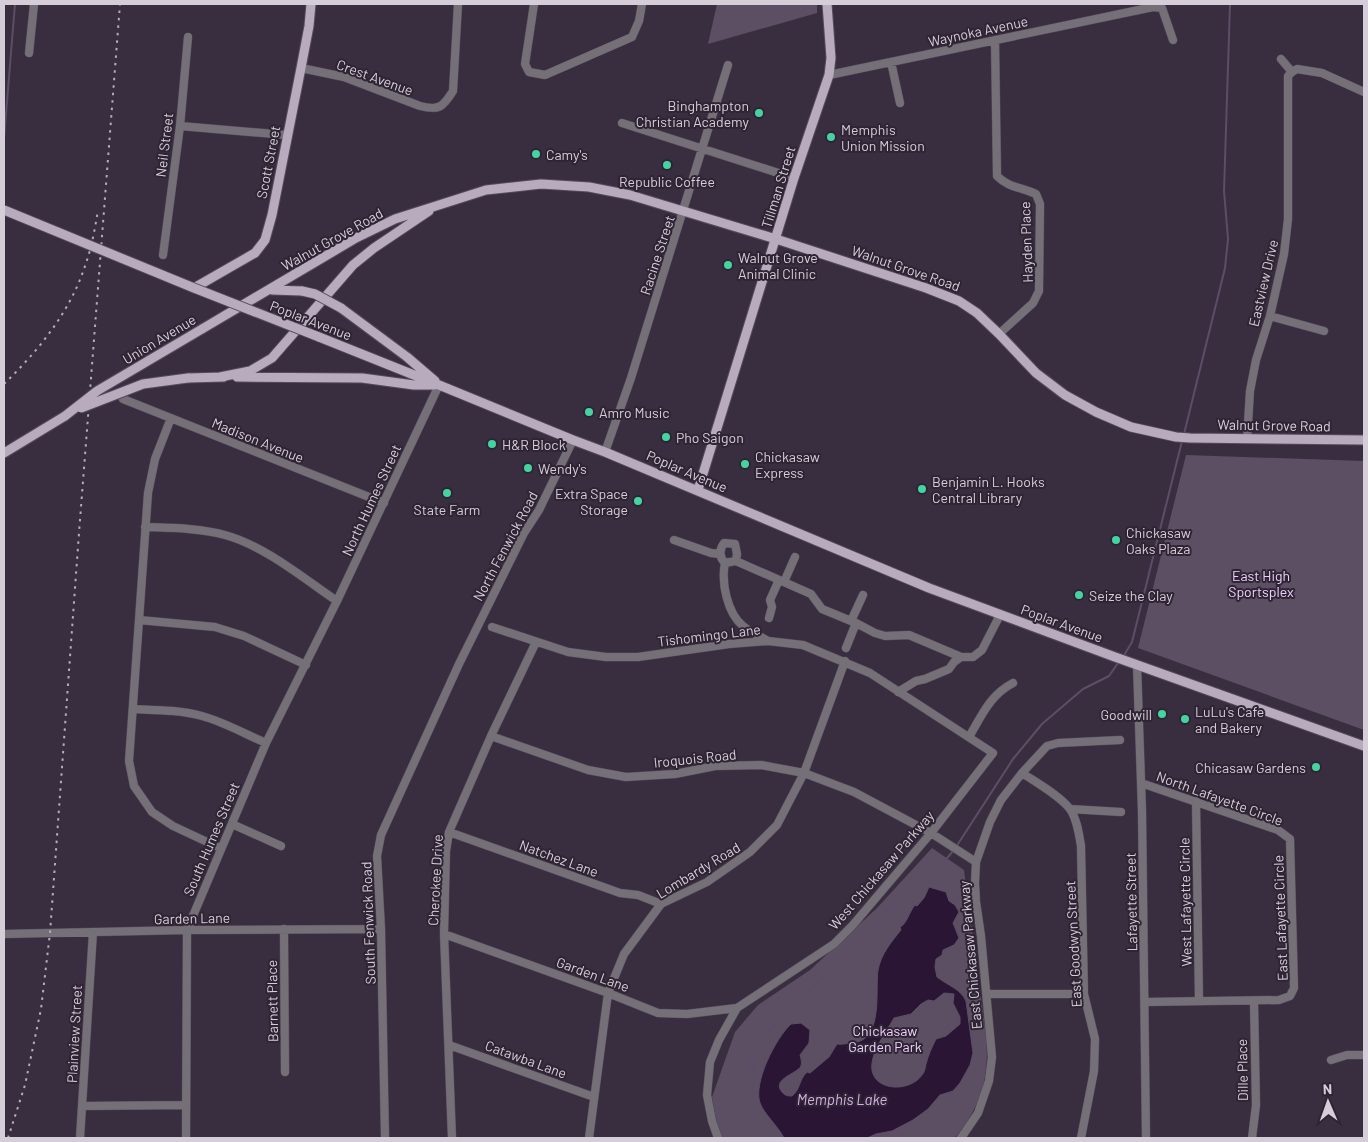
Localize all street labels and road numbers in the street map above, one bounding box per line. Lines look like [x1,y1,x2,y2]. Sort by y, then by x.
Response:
street label: Waynoka Avenue [927,12,1029,50]
street label: Crest Avenue [335,55,415,99]
street label: Neil Street [152,112,176,178]
street label: Scott Street [253,124,283,200]
street label: Tillman Street [757,144,799,230]
street label: Hayden Place [1016,201,1036,283]
street label: Walnut Grove Road [278,204,386,274]
street label: Racine Street [636,213,678,297]
street label: Eastview Drive [1245,238,1281,328]
street label: Walnut Grove Road [850,241,962,295]
street label: Poplar Avenue [268,297,354,343]
street label: Union Avenue [119,310,199,368]
street label: Madison Avenue [210,414,306,466]
street label: Walnut Grove Road [1217,416,1331,434]
street label: North Humes Street [338,442,404,558]
street label: Poplar Avenue [644,446,730,496]
street label: North Fenwick Road [469,488,541,604]
street label: Poplar Avenue [1019,600,1105,646]
street label: Tishomingo Lane [656,620,762,650]
street label: Iroquois Road [653,745,737,771]
street label: North Lafayette Circle [1154,767,1286,829]
street label: South Humes Street [179,780,243,898]
street label: West Chickasaw Parkway [825,807,938,933]
street label: Cherokee Drive [424,834,446,926]
street label: Natchez Lane [517,836,601,880]
street label: West Lafayette Circle [1175,837,1195,967]
street label: Lombardy Road [653,838,743,902]
street label: Lafayette Street [1122,852,1140,952]
street label: East Lafayette Circle [1269,855,1291,981]
street label: South Fenwick Road [357,861,379,985]
street label: East Chickasaw Parkway [955,880,985,1030]
street label: East Goodwyn Street [1061,880,1085,1008]
street label: Garden Lane [154,909,230,927]
street label: Garden Lane [554,953,632,995]
street label: Barnett Place [263,960,281,1042]
street label: Plainview Street [63,984,85,1084]
street label: Catawba Lane [483,1036,569,1082]
street label: Dille Place [1233,1039,1251,1101]

